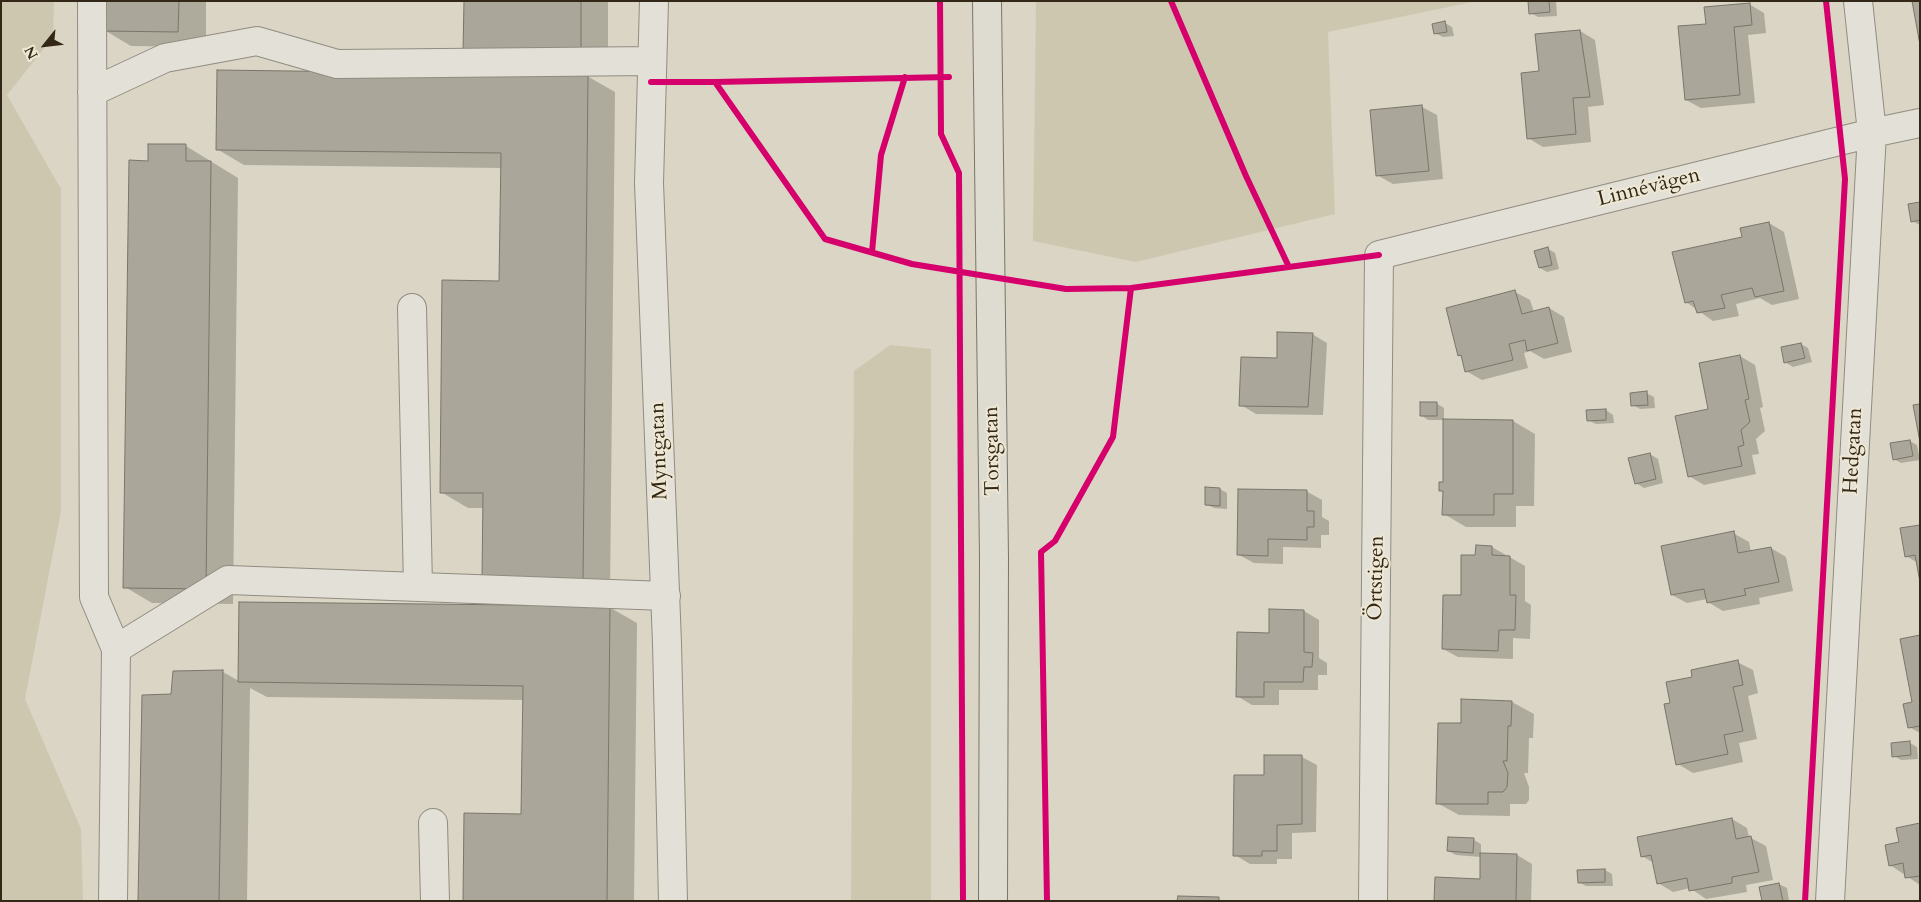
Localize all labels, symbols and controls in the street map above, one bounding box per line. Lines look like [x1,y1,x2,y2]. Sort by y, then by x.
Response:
north arrow [20,20,70,70]
text: N [20,43,43,62]
street label: Linnévägen [1595,163,1703,213]
street label: Myntgatan [646,402,674,500]
street label: Torsgatan [980,406,1006,496]
street label: Hedgatan [1839,407,1869,495]
street label: Örtstigen [1364,535,1390,621]

